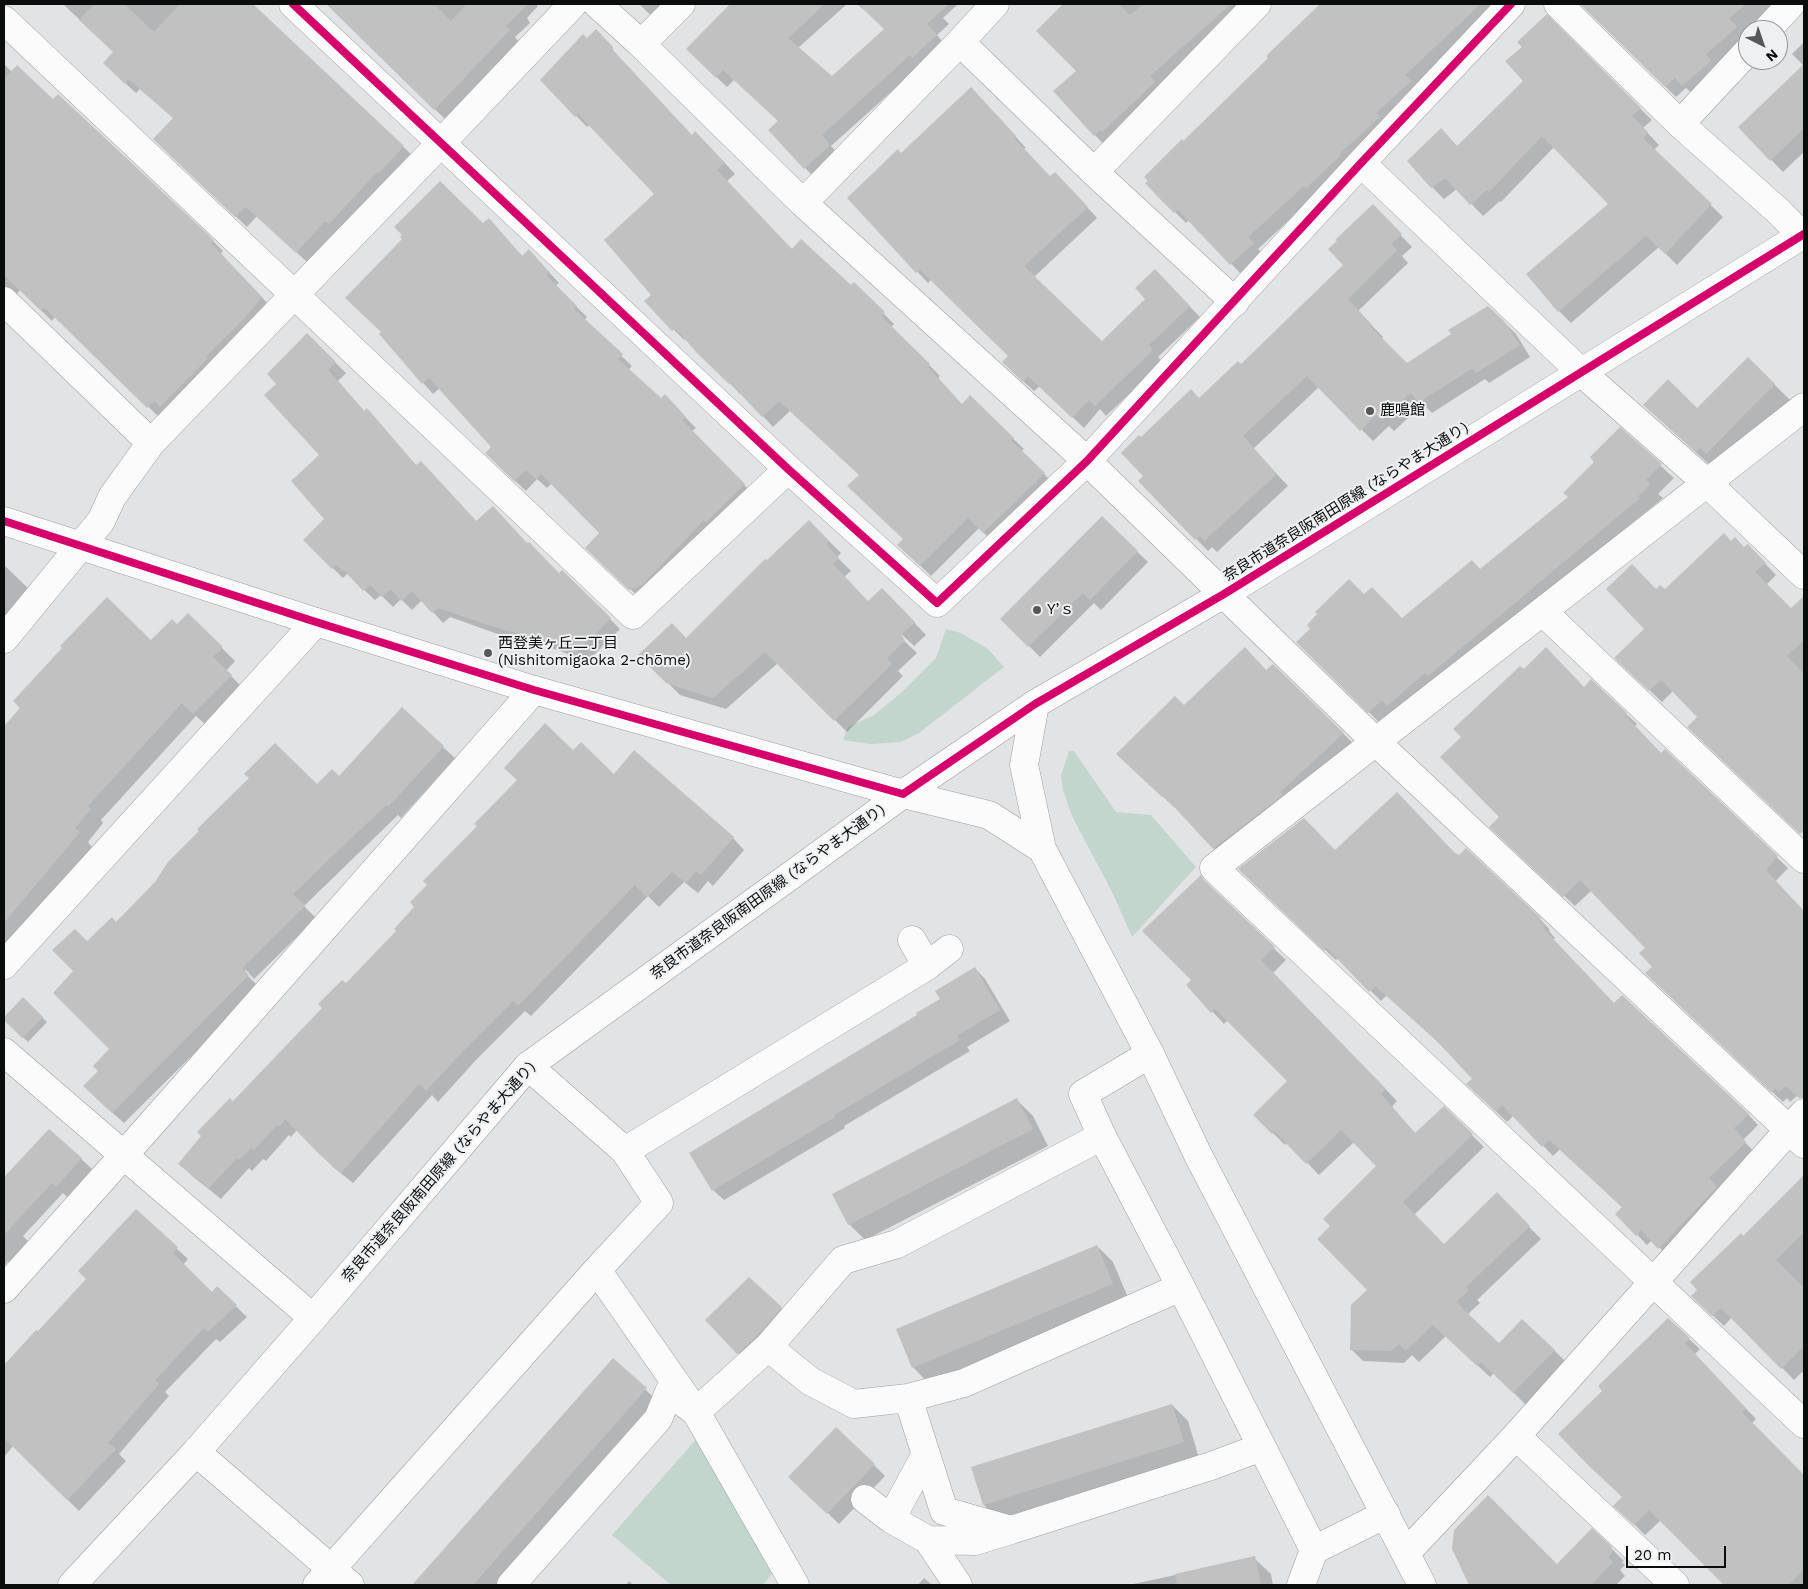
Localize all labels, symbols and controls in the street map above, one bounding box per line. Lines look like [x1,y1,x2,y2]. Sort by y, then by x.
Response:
north arrow [1738,20,1788,70]
text: N [1763,46,1781,65]
place label: 鹿鳴館 [1380,402,1425,420]
marker: 鹿鳴館 [1364,405,1376,417]
street label: 奈良市道奈良阪南田原線 (ならやま大通り) [1220,419,1472,585]
place label: Y’ｓ [1047,601,1074,619]
marker: Y’ｓ [1031,604,1043,616]
place label: 西登美ヶ丘二丁目 (Nishitomigaoka 2-chōme) [498,635,691,670]
marker: 西登美ヶ丘二丁目 (Nishitomigaoka 2-chōme) [482,647,494,659]
street label: 奈良市道奈良阪南田原線 (ならやま大通り) [647,801,889,983]
street label: 奈良市道奈良阪南田原線 (ならやま大通り) [339,1058,539,1286]
scale bar [1628,1536,1728,1568]
text: 20 m [1634,1546,1672,1564]

